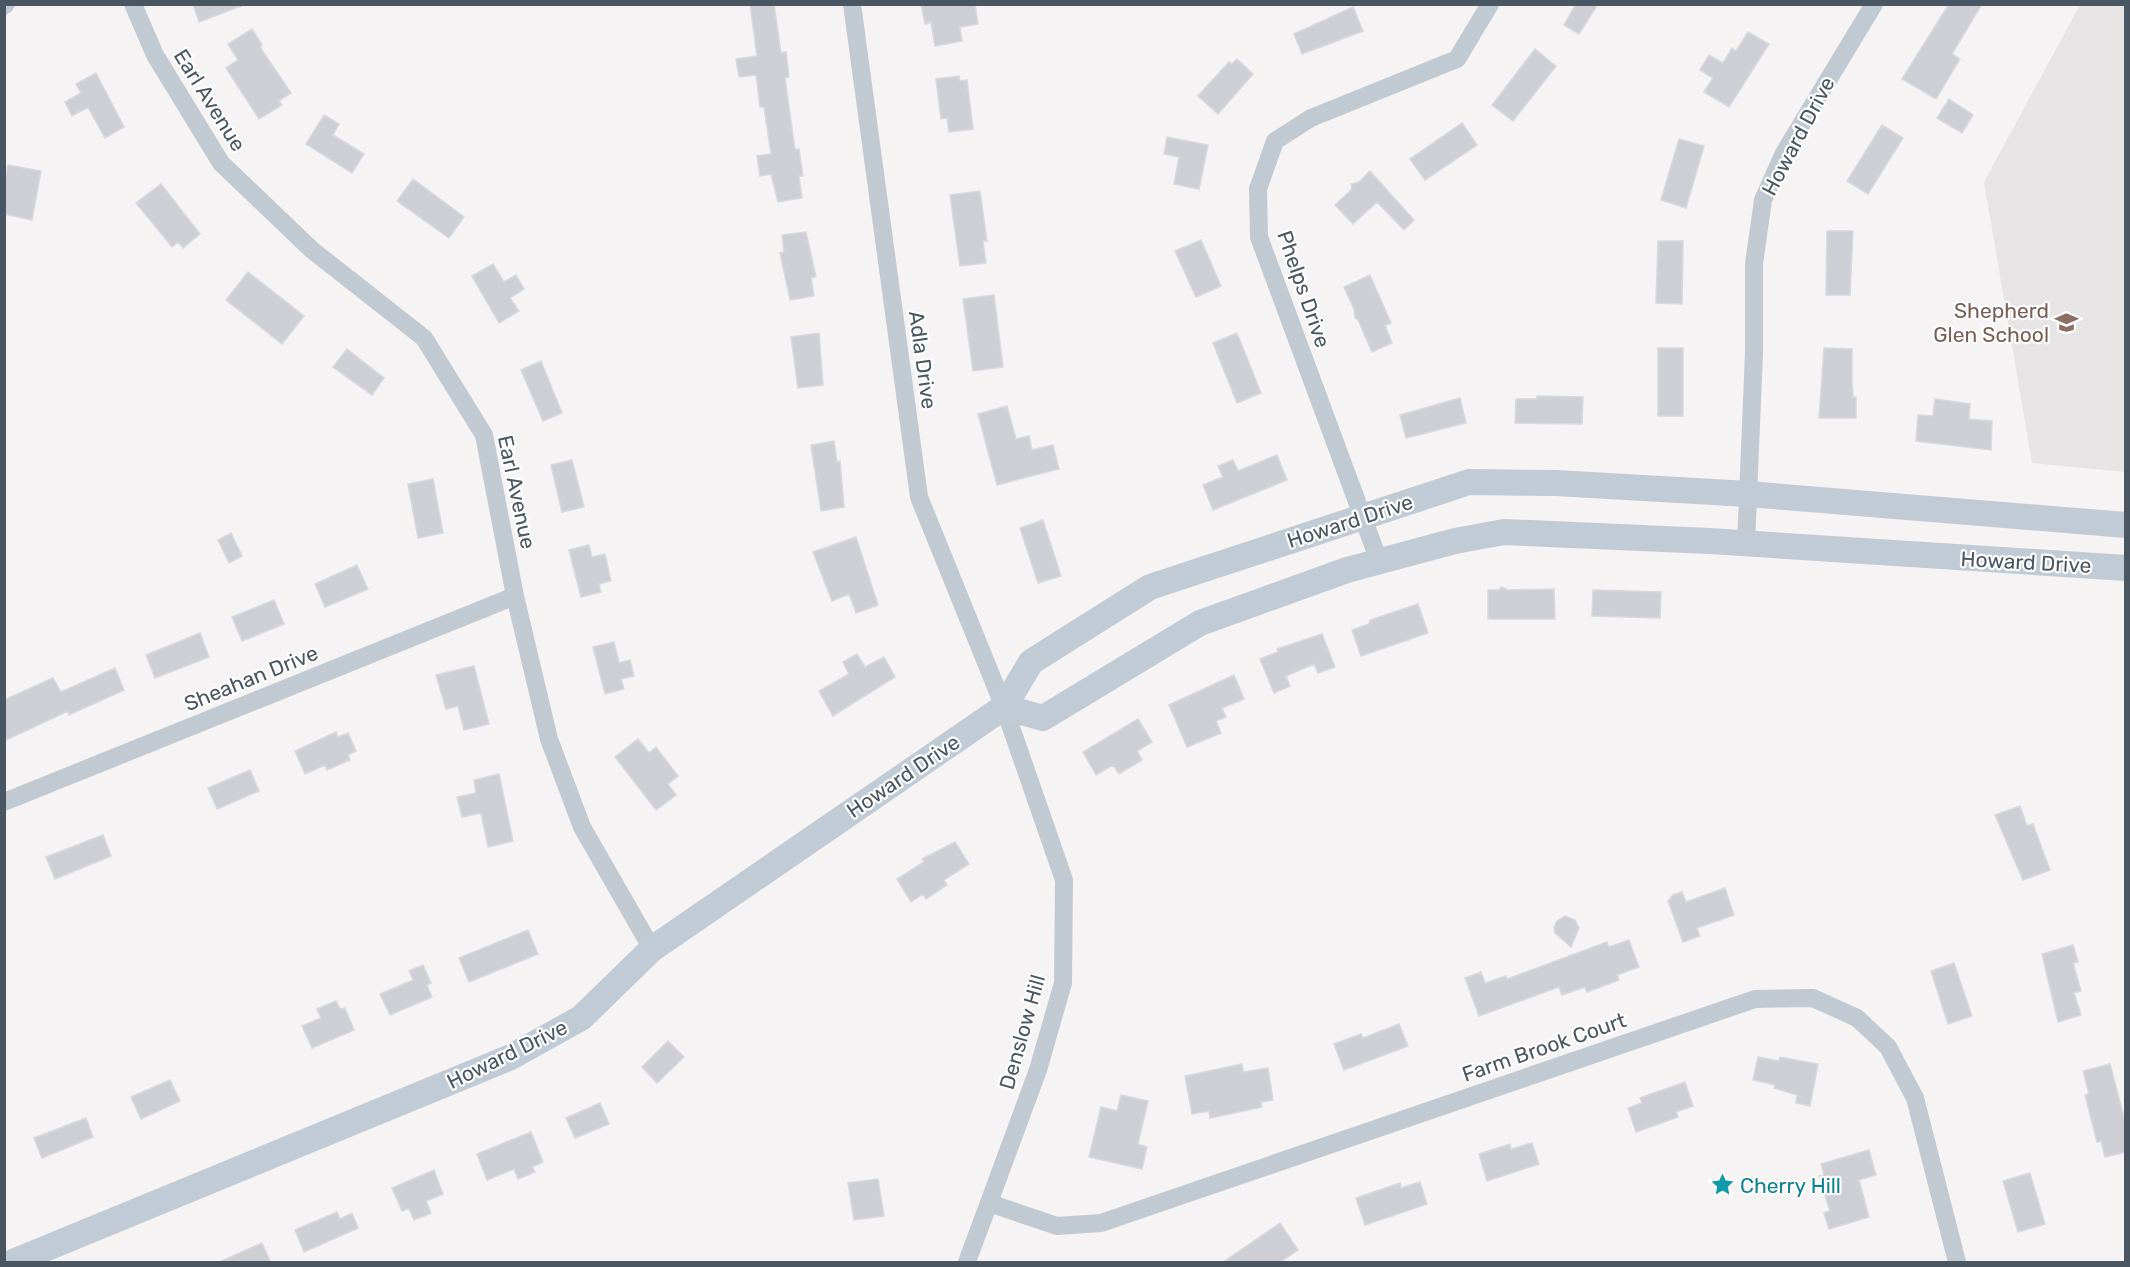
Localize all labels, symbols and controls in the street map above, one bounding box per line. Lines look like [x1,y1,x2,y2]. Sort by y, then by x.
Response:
street label: Earl Avenue [169,44,251,156]
street label: Howard Drive [1756,72,1840,200]
street label: Phelps Drive [1272,227,1336,351]
place label: Shepherd Glen School [1933,298,2049,347]
street label: Adla Drive [904,309,942,411]
school or university icon: Shepherd Glen School [2054,309,2080,335]
street label: Earl Avenue [493,433,541,551]
street label: Howard Drive [1284,489,1416,553]
street label: Howard Drive [1960,546,2092,578]
street label: Sheahan Drive [180,640,322,716]
street label: Howard Drive [842,729,964,823]
street label: Denslow Hill [994,972,1050,1092]
street label: Farm Brook Court [1459,1007,1629,1087]
street label: Howard Drive [443,1014,571,1094]
place icon: Cherry Hill [1709,1172,1735,1198]
place label: Cherry Hill [1740,1173,1841,1198]

